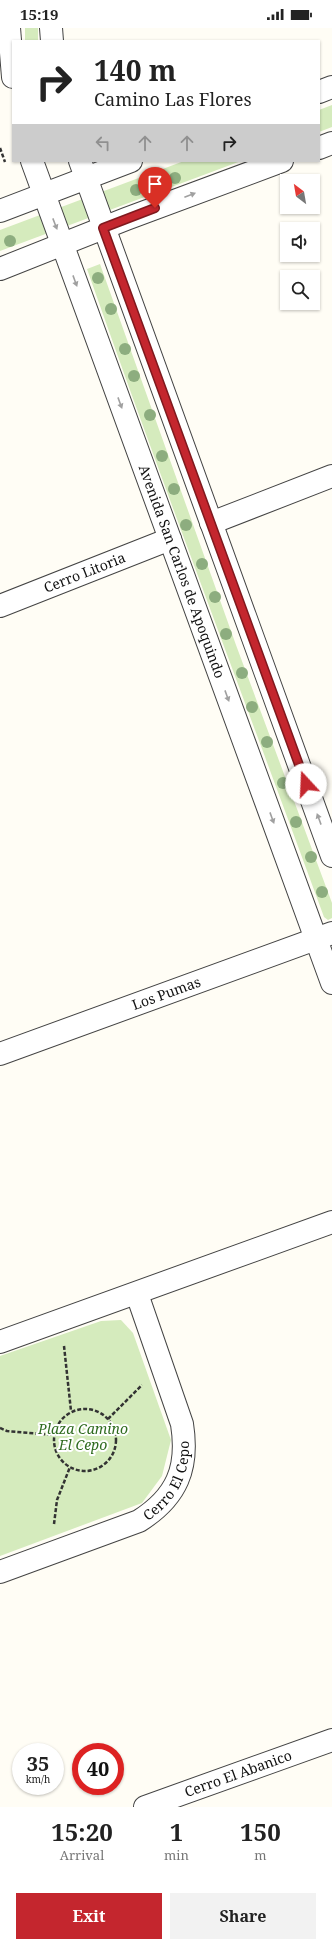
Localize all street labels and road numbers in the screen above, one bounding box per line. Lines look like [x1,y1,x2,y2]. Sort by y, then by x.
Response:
street label: Avenida San Carlos de Apoquindo [135,462,230,681]
street label: Cerro Litoria [41,547,128,597]
street label: Los Pumas [129,972,203,1014]
street label: Cerro El Cepo [139,1441,193,1525]
street label: Cerro El Abanico [182,1745,294,1801]

